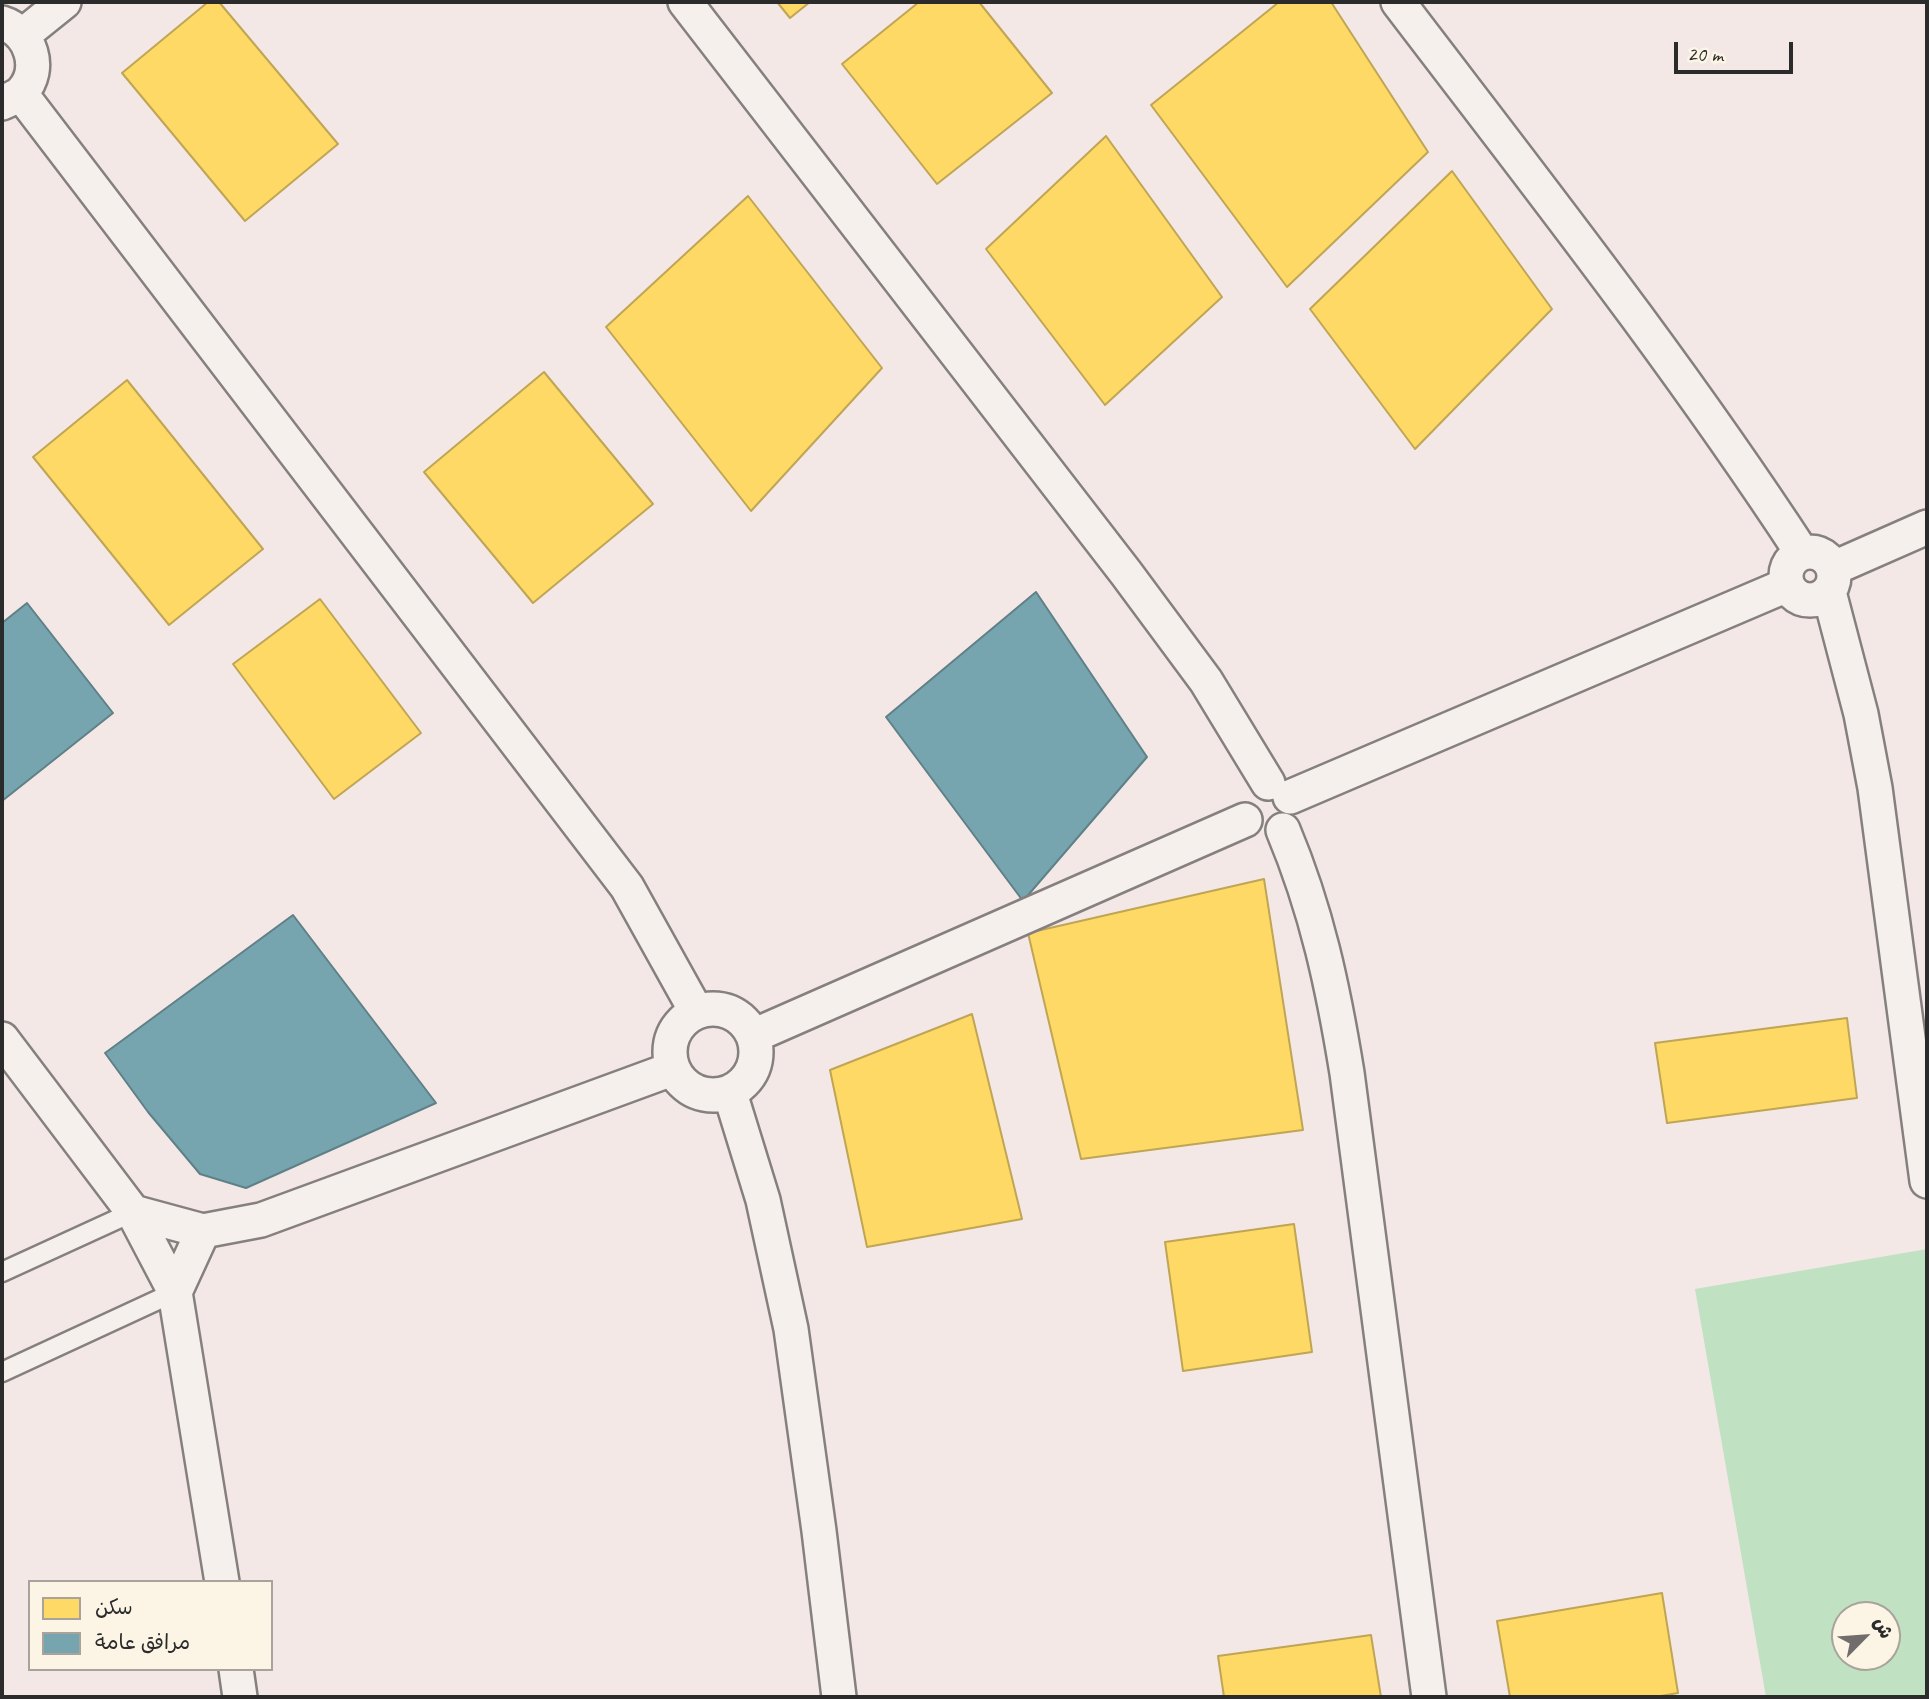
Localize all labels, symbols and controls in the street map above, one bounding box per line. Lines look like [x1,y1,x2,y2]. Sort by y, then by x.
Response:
scale bar [1677,28,1796,72]
text: 20 m [1687,41,1723,67]
legend [28,1580,273,1671]
text: سكن [95,1594,133,1620]
north arrow [1831,1601,1901,1671]
text: ش [1868,1613,1899,1643]
text: مرافق عامة [95,1629,190,1655]

